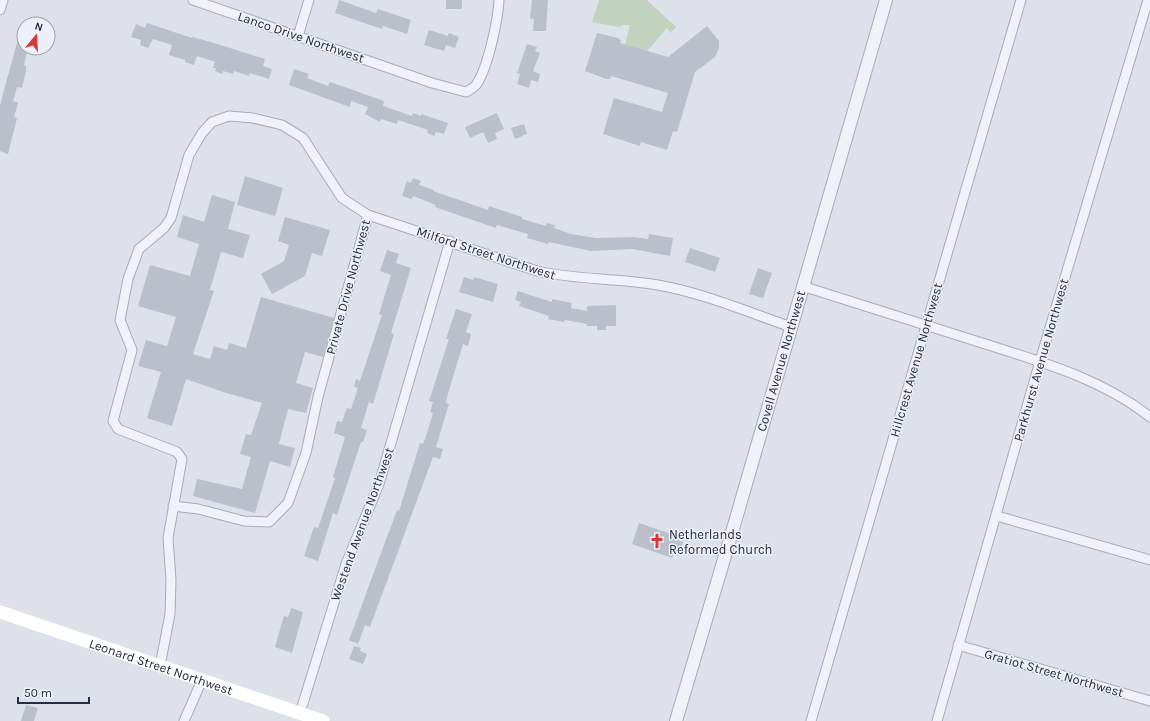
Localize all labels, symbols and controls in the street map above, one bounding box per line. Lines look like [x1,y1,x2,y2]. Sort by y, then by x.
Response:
street label: Lanco Drive Northwest [236,8,366,66]
north arrow [16,16,56,56]
text: N [33,20,45,34]
street label: Private Drive Northwest [323,218,373,356]
street label: Milford Street Northwest [414,223,558,283]
street label: Parkhurst Avenue Northwest [1011,277,1071,443]
street label: Hillcrest Avenue Northwest [887,281,945,439]
street label: Covell Avenue Northwest [754,289,808,433]
street label: Westend Avenue Northwest [327,445,397,603]
place label: Netherlands Reformed Church [669,527,772,557]
church icon: Netherlands Reformed Church [648,532,666,550]
street label: Leonard Street Northwest [87,635,235,698]
street label: Gratiot Street Northwest [983,646,1125,700]
scale bar [18,679,89,705]
text: 50 m [24,686,52,700]

